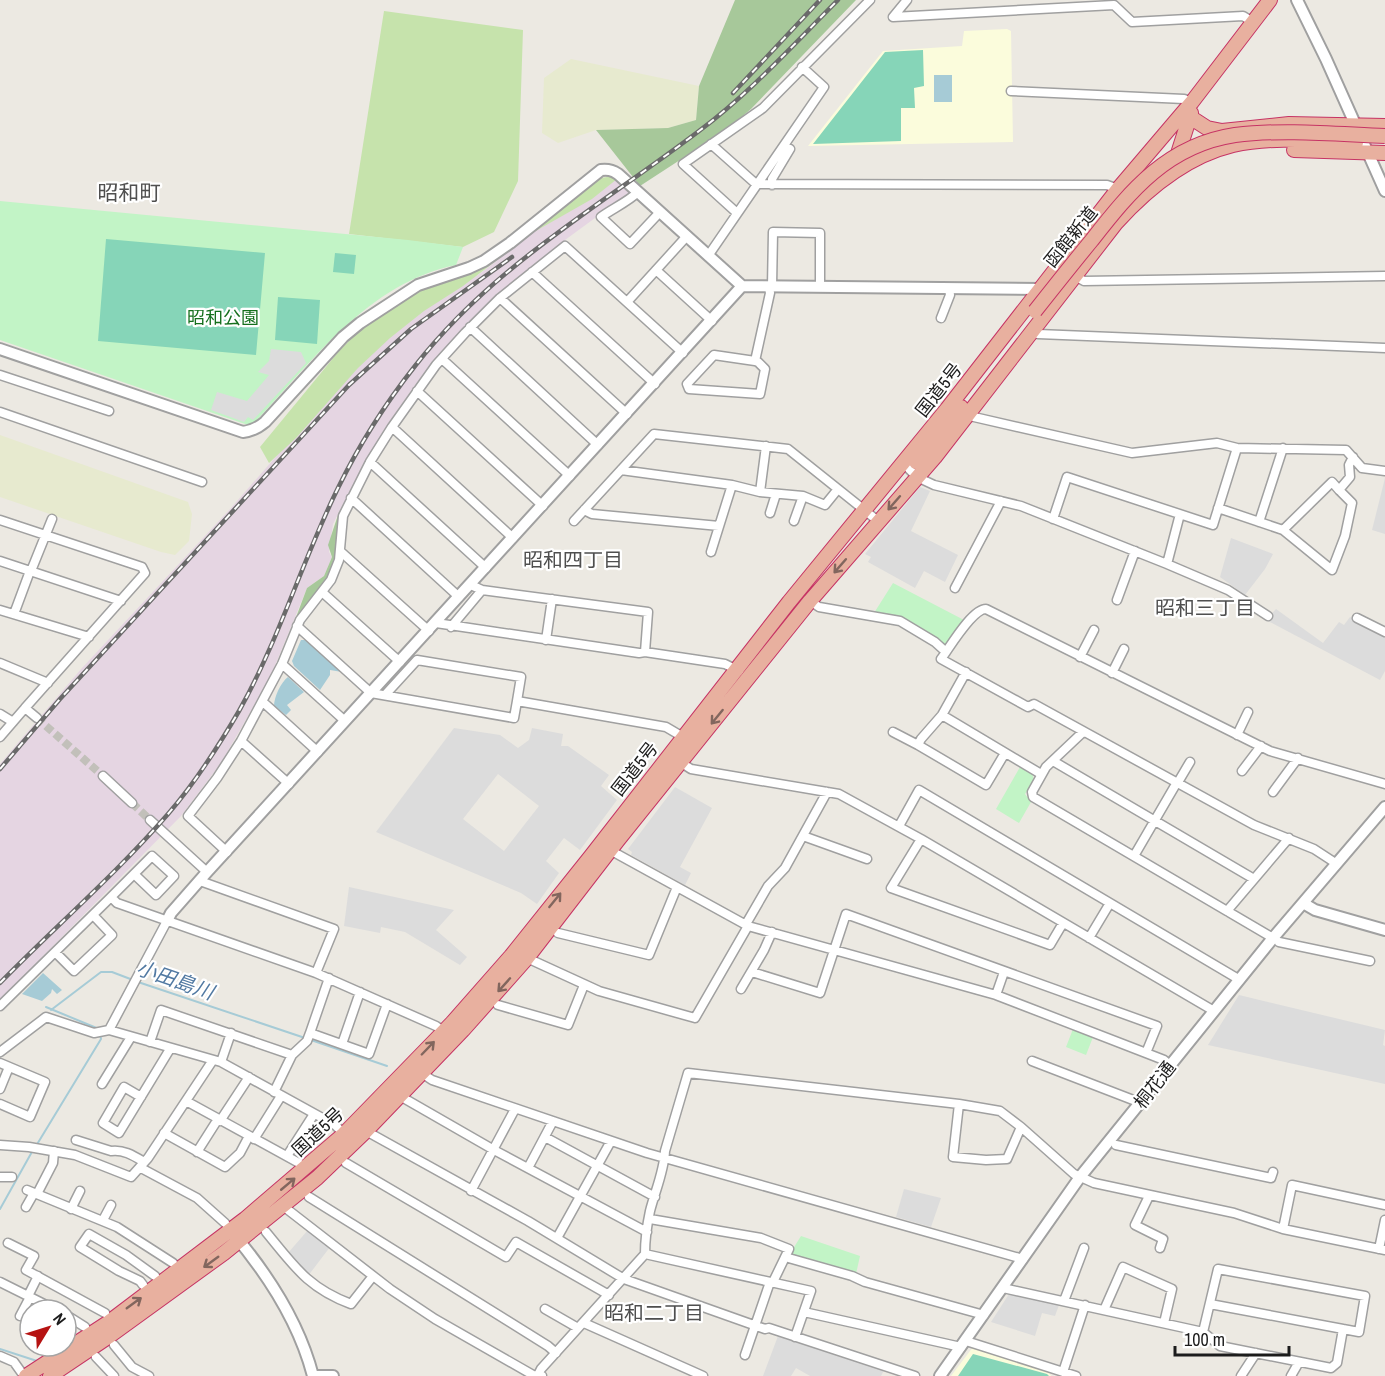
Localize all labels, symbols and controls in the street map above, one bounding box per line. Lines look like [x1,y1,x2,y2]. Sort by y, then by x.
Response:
district label: 昭和町 [98,178,161,207]
street label: 函館新道 [1038,201,1103,273]
park label: 昭和公園 [187,305,259,330]
street label: 国道5号 [910,357,968,422]
one-way arrow [888,495,901,511]
district label: 昭和四丁目 [523,546,623,573]
one-way arrow [833,558,847,573]
district label: 昭和三丁目 [1155,594,1255,621]
one-way arrow [710,708,723,724]
street label: 国道5号 [606,736,664,801]
one-way arrow [549,893,562,909]
water label: 小田島川 [133,954,219,1006]
one-way arrow [497,977,511,992]
one-way arrow [421,1041,435,1056]
street label: 桐花通 [1128,1056,1181,1114]
street label: 国道5号 [286,1101,349,1162]
one-way arrow [280,1177,296,1190]
one-way arrow [203,1256,219,1268]
one-way arrow [126,1297,142,1309]
north arrow [18,1298,78,1358]
district label: 昭和二丁目 [604,1299,704,1326]
text: N [48,1308,71,1329]
scale bar [1175,1319,1289,1357]
text: 100 m [1184,1327,1225,1352]

